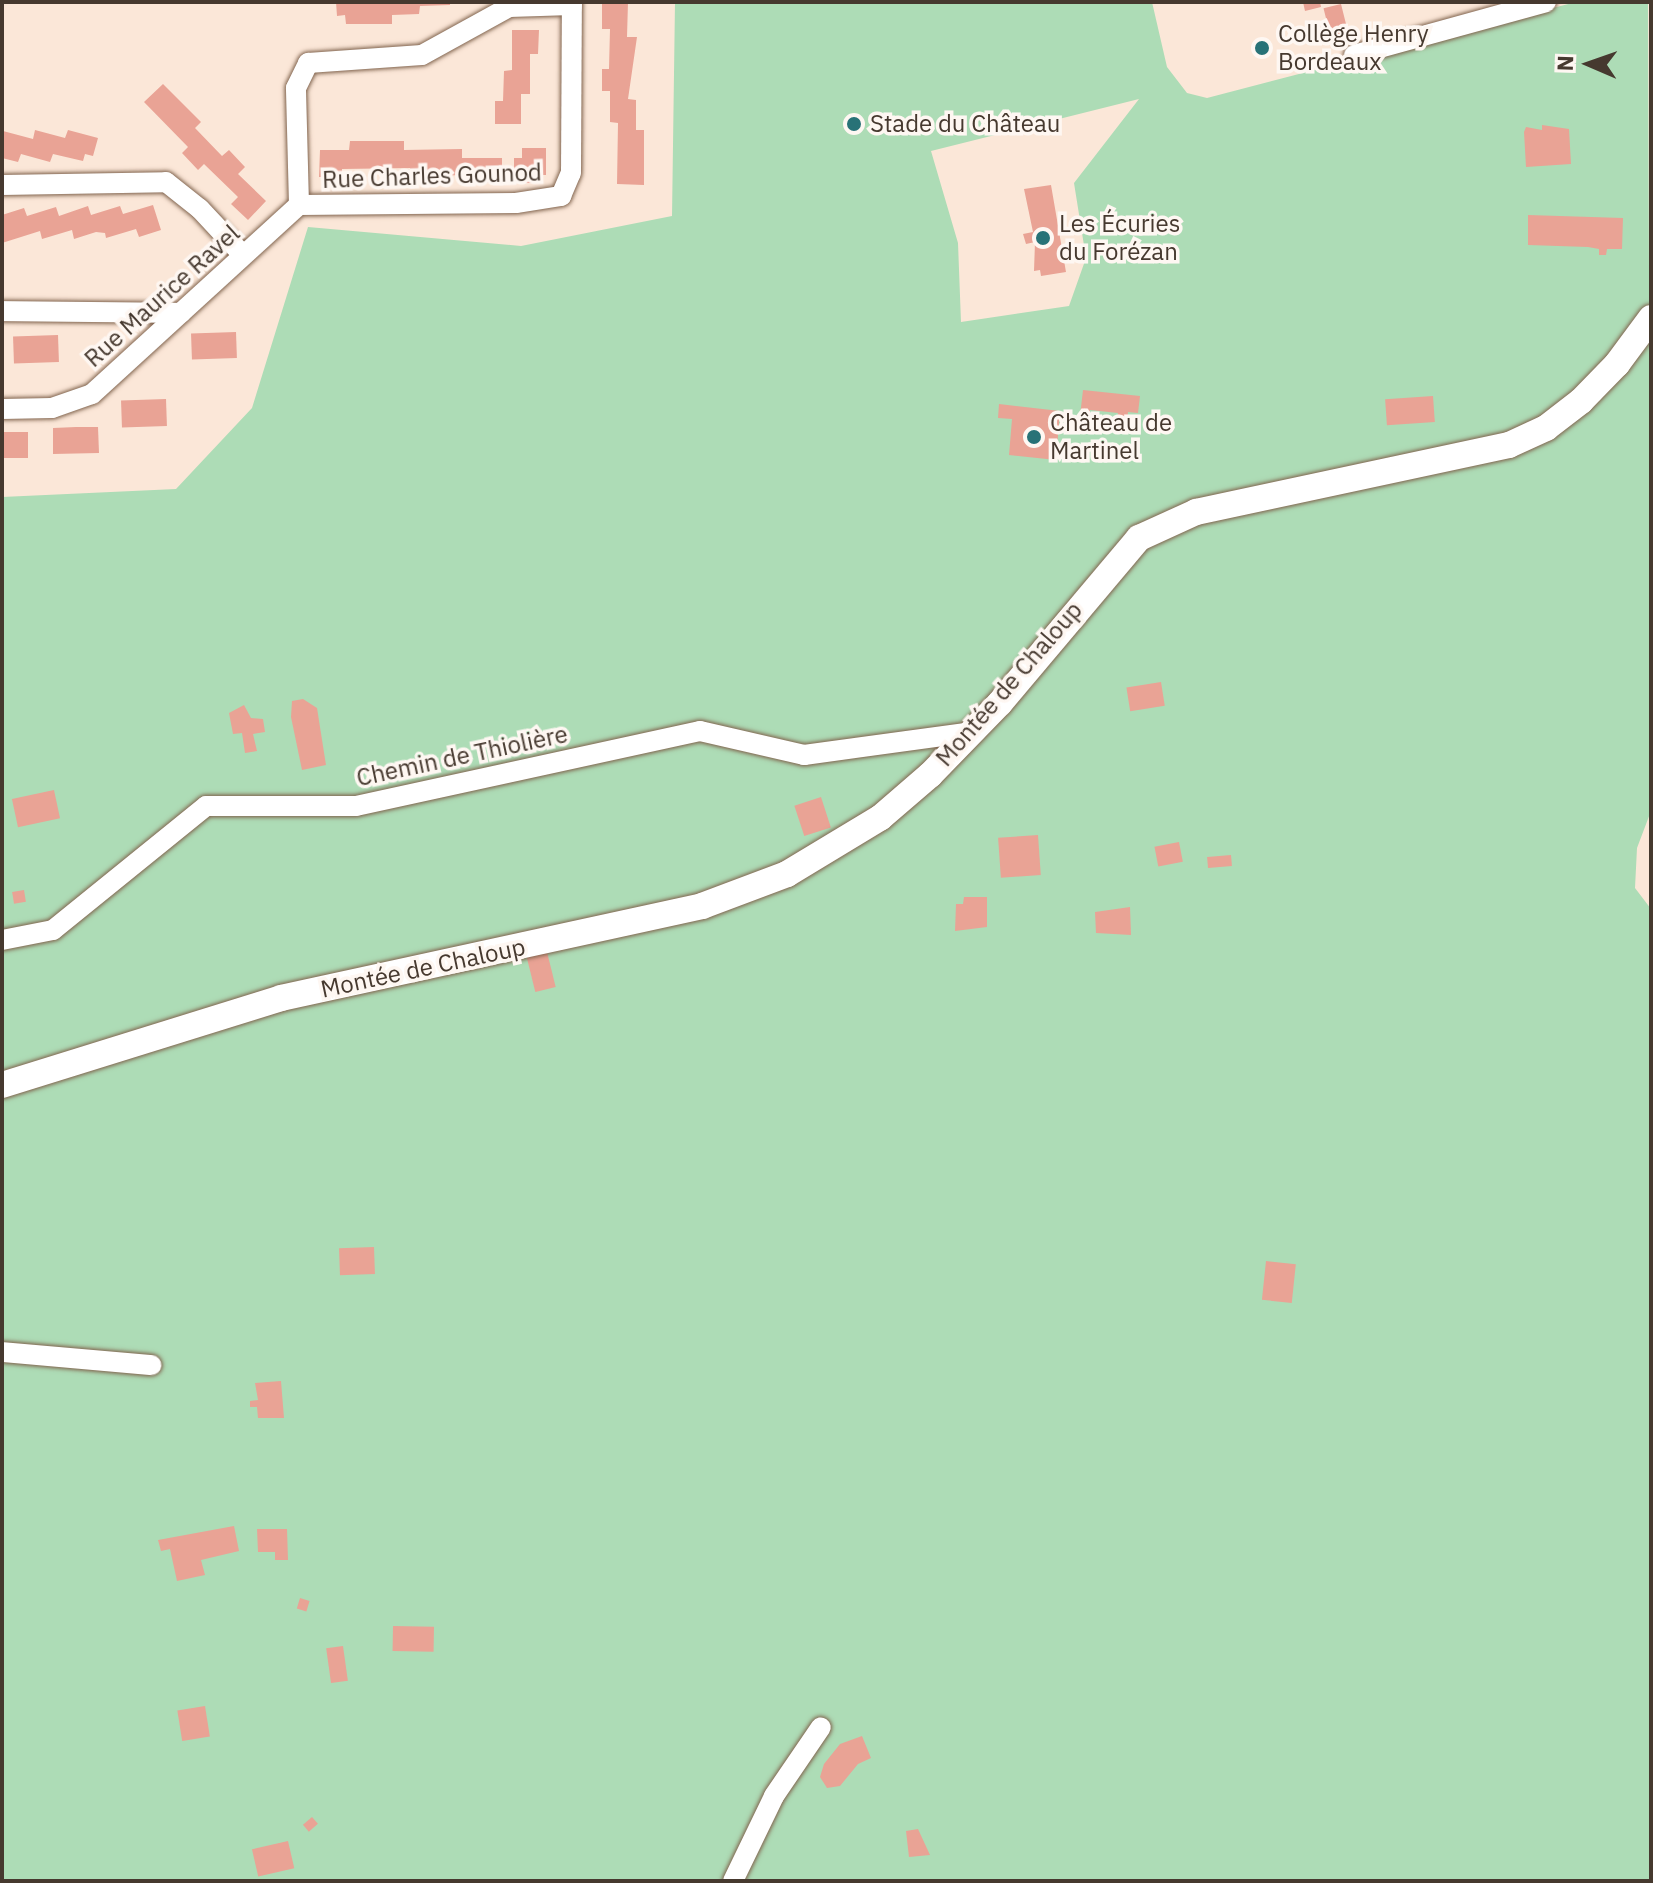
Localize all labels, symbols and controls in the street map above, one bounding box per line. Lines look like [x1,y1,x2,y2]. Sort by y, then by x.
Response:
place label: Collège Henry Bordeaux [1278,20,1429,76]
north arrow [1549,24,1629,104]
marker: Collège Henry Bordeaux [1253,39,1271,57]
text: N [1550,55,1579,72]
place label: Stade du Château [870,110,1060,138]
marker: Stade du Château [845,115,863,133]
street label: Rue Charles Gounod [322,158,542,194]
place label: Les Écuries du Forézan [1059,210,1180,266]
street label: Rue Maurice Ravel [79,219,245,373]
marker: Les Écuries du Forézan [1034,229,1052,247]
place label: Château de Martinel [1050,409,1172,465]
marker: Château de Martinel [1025,428,1043,446]
street label: Montée de Chaloup [930,596,1088,772]
street label: Chemin de Thiolière [354,720,570,792]
street label: Montée de Chaloup [318,932,528,1004]

